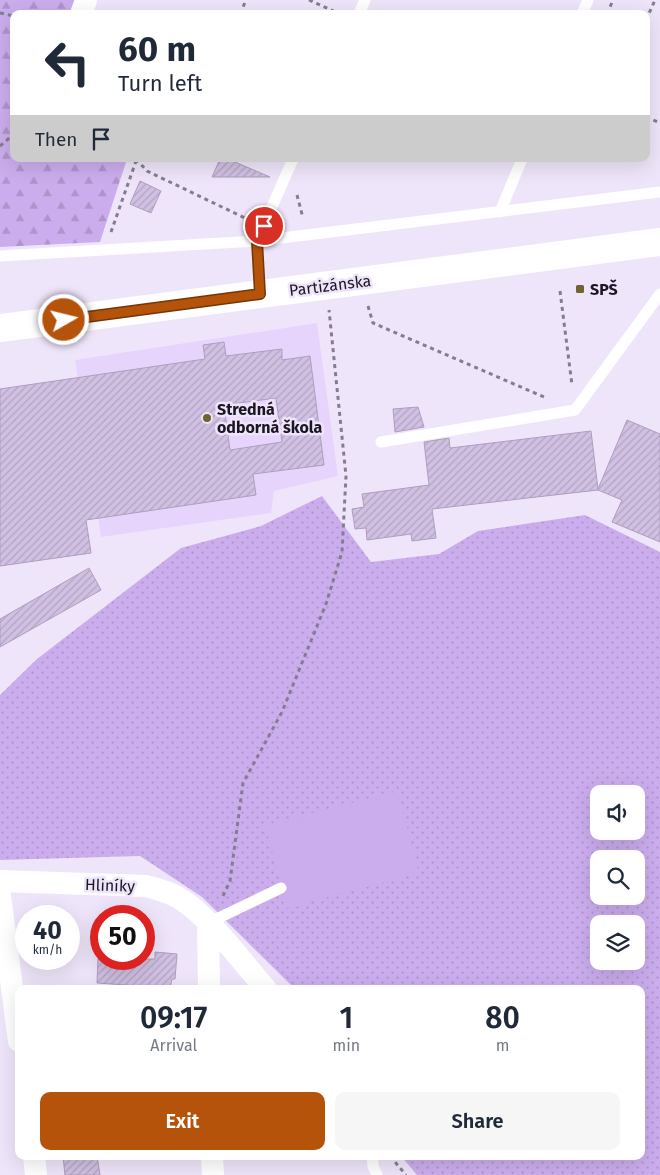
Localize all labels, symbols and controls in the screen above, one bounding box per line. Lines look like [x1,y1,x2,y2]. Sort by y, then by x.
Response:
text: 60 m [118,28,196,70]
icon: left [35,30,100,95]
text: Turn left [118,70,202,97]
icon: arrive [87,125,115,153]
text: Then [35,128,77,151]
pin [243,205,285,247]
icon: arrive [250,212,278,240]
street label: Partizánska [288,271,372,300]
place label: SPŠ [590,279,618,299]
marker: SPŠ [574,283,586,295]
position arrow [37,293,89,345]
place label: Stredná odborná škola [217,400,322,437]
marker: Stredná odborná škola [201,412,213,424]
map controls [590,785,645,970]
button: sound [590,785,645,840]
button: search [590,850,645,905]
street label: Hliníky [85,875,136,896]
speed limit sign: 50 [90,905,155,970]
button: layers [590,915,645,970]
text: 40 [33,916,62,946]
text: km/h [33,943,62,957]
text: 09:17 [140,1000,207,1036]
text: 1 [340,1000,353,1036]
text: 80 [485,1000,520,1036]
text: Arrival [150,1036,197,1055]
text: min [333,1036,360,1055]
text: m [496,1036,509,1055]
button: Exit [40,1092,325,1150]
button: Share [335,1092,620,1150]

